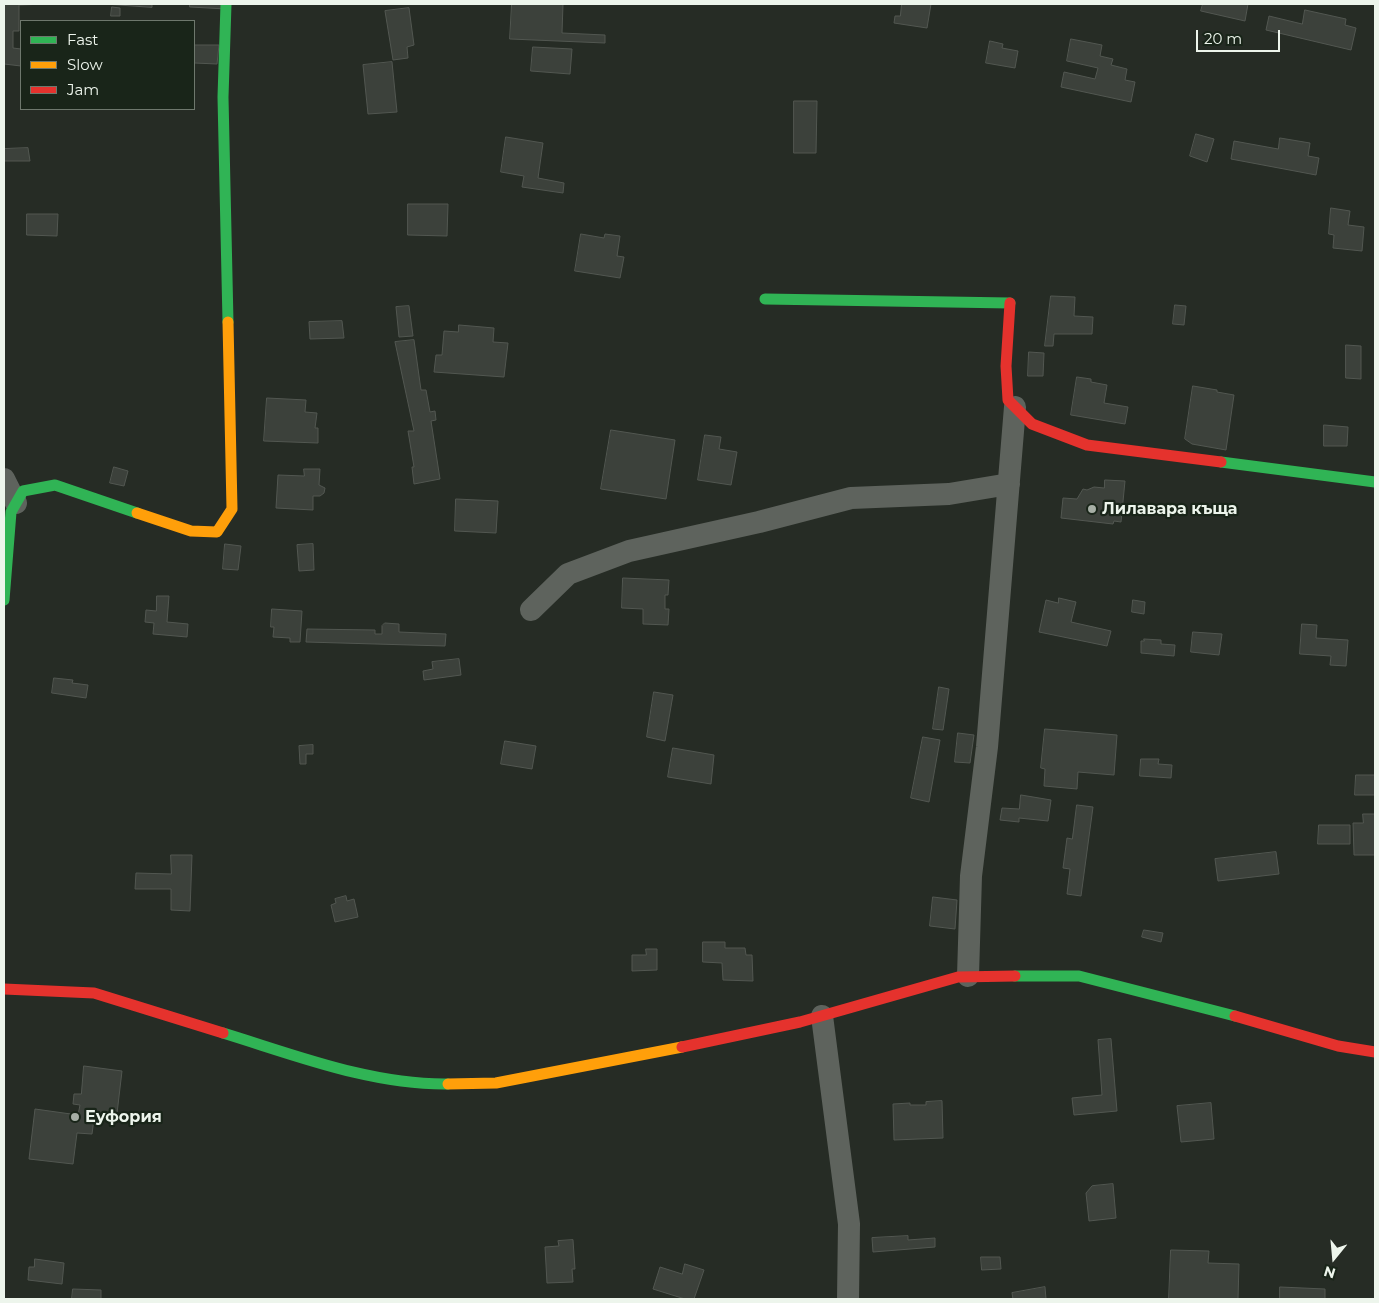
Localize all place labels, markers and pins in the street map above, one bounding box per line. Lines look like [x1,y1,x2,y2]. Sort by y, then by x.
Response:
place label: Лилавара къща [1102,499,1238,519]
marker: Лилавара къща [1086,503,1098,515]
place label: Еуфория [85,1107,162,1127]
marker: Еуфория [69,1111,81,1123]

